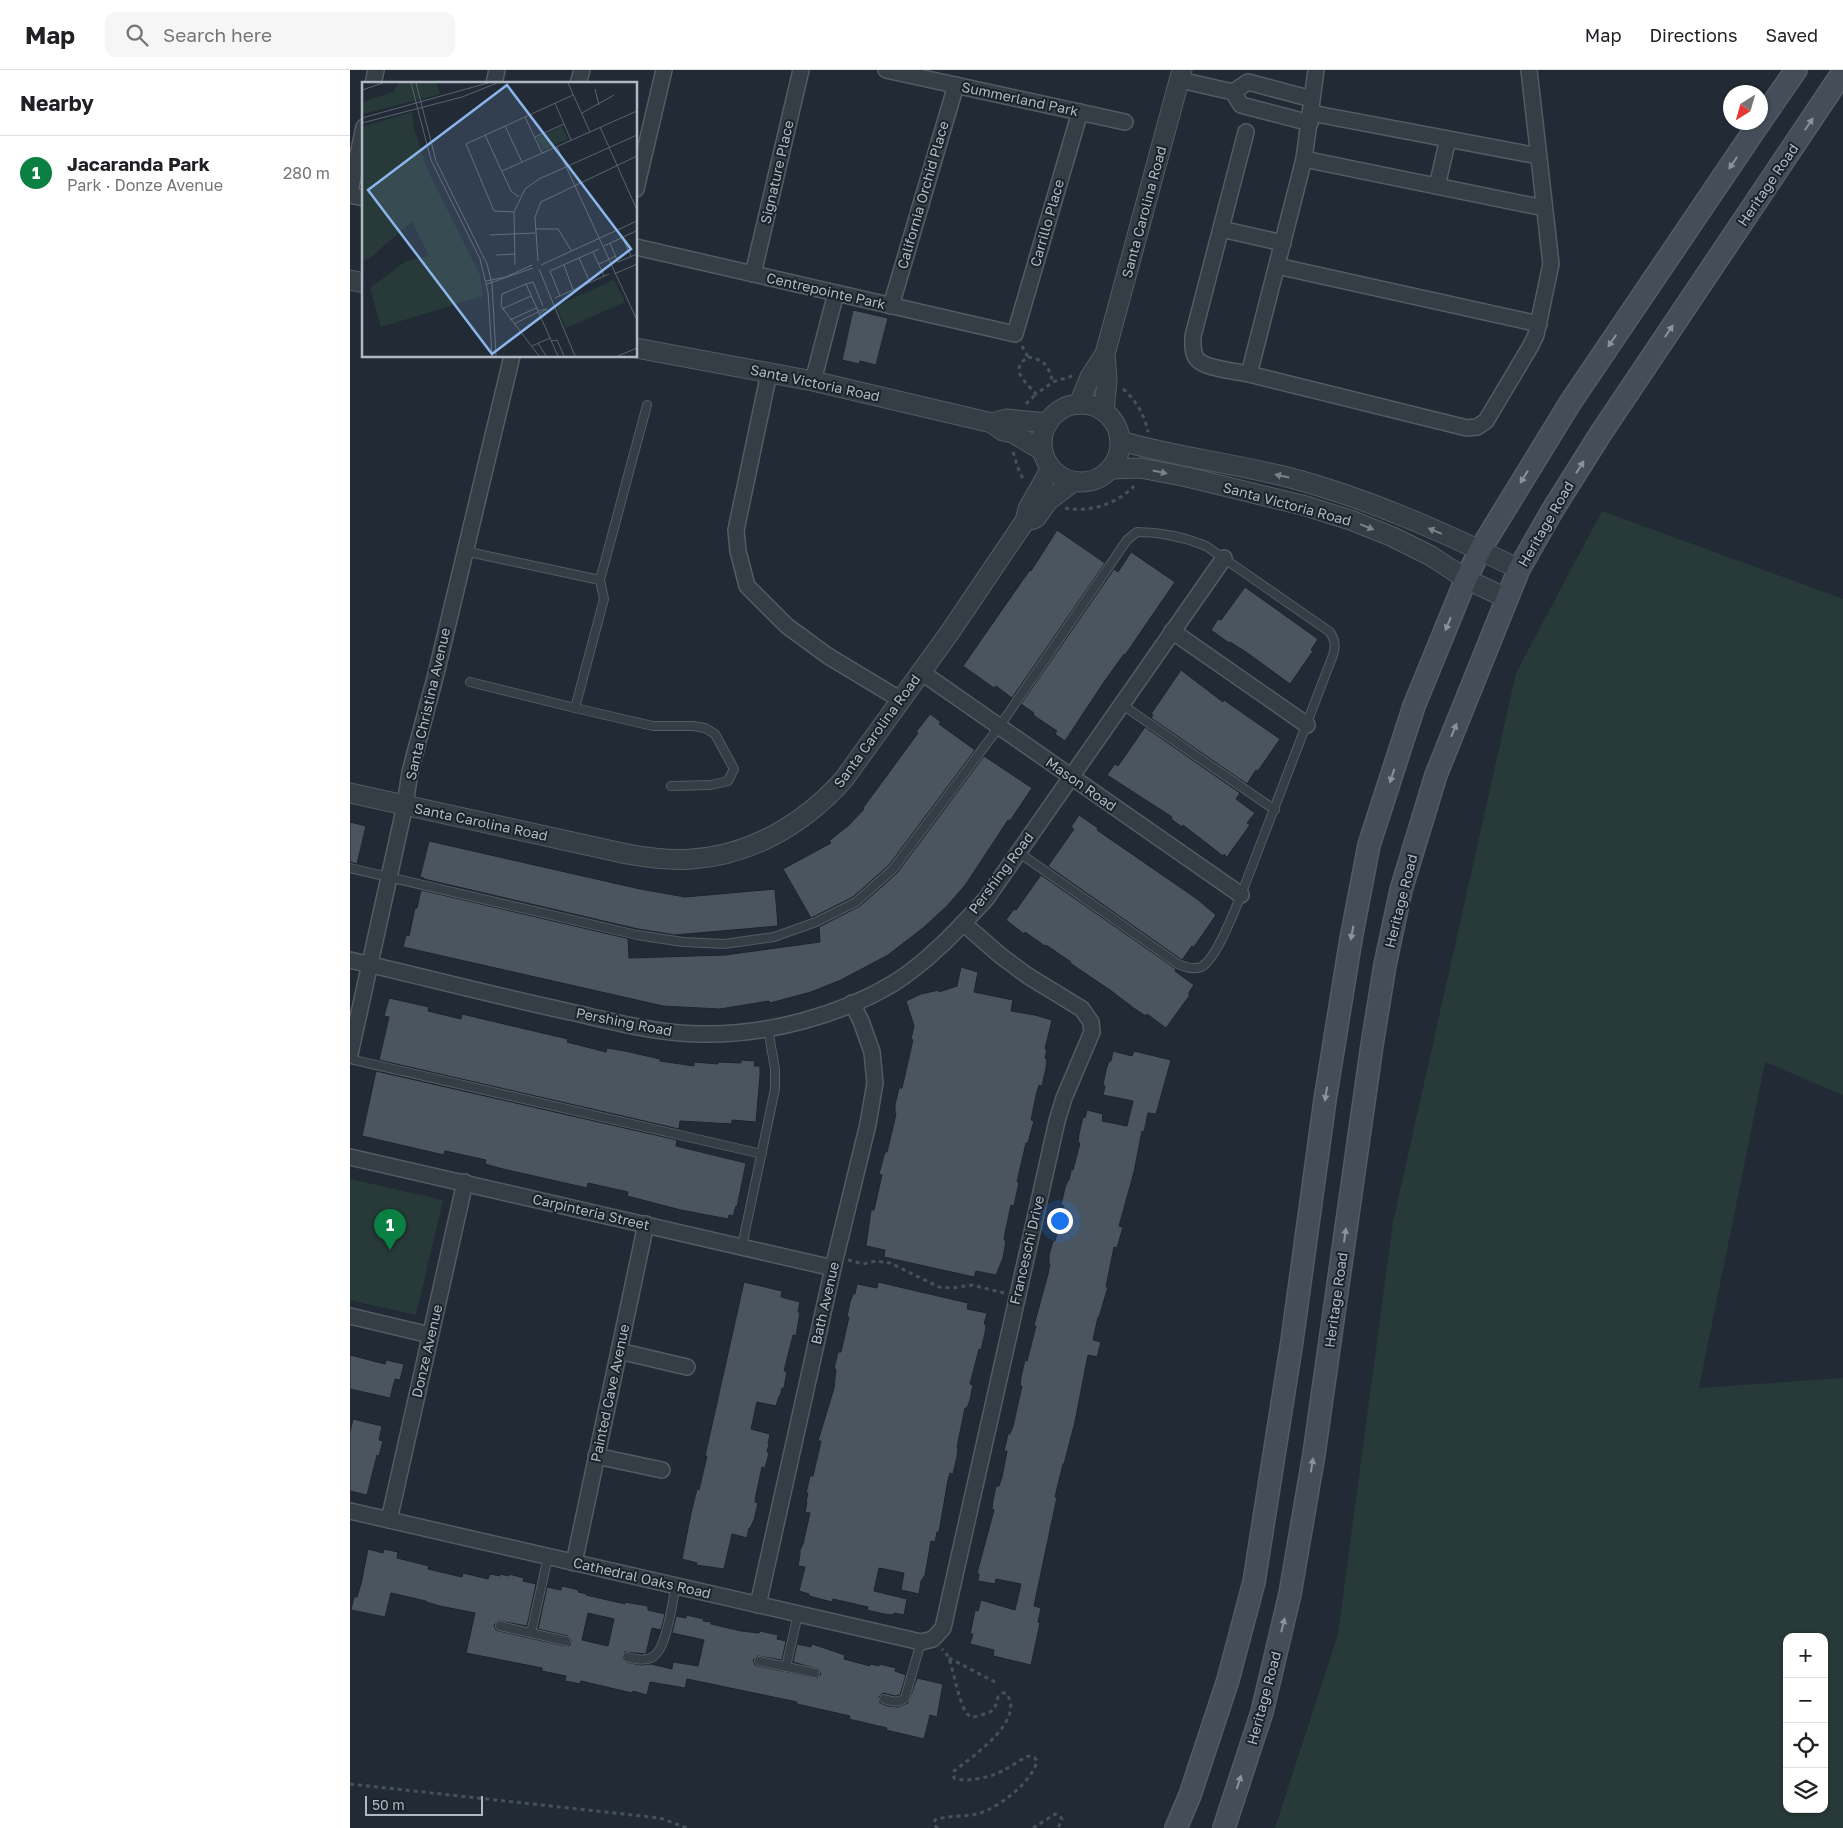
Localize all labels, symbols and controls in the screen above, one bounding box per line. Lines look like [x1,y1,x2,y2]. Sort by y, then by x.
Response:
search box [105,12,455,57]
text: Map [25,20,75,49]
icon: search [123,21,151,49]
text: Search here [163,23,272,46]
text: Map [1585,24,1621,46]
text: Directions [1649,24,1737,46]
text: Saved [1765,24,1818,46]
street label: Summerland Park [960,78,1080,119]
inset map [362,82,638,358]
north arrow [1723,85,1768,130]
text: Nearby [20,90,94,116]
one-way arrow [1804,117,1814,131]
street label: Signature Place [756,118,797,225]
street label: California Orchid Place [893,119,952,271]
street label: Heritage Road [1734,140,1801,229]
street label: Santa Carolina Road [1118,144,1169,280]
text: Jacaranda Park [67,152,210,175]
one-way arrow [1728,156,1738,170]
text: 1 [32,163,40,183]
text: 280 m [283,163,330,183]
text: Park · Donze Avenue [67,175,223,195]
street label: Carrillo Place [1026,177,1067,269]
street label: Centrepointe Park [765,269,888,313]
one-way arrow [1664,325,1674,338]
one-way arrow [1607,334,1617,347]
street label: Santa Victoria Road [749,360,881,405]
one-way arrow [1575,460,1584,474]
one-way arrow [1152,468,1168,476]
one-way arrow [1520,471,1529,484]
one-way arrow [1274,472,1290,480]
street label: Santa Victoria Road [1221,478,1353,529]
street label: Heritage Road [1514,478,1577,570]
one-way arrow [1360,523,1374,531]
one-way arrow [1428,526,1442,534]
one-way arrow [1443,617,1451,631]
street label: Santa Christina Avenue [402,626,453,782]
street label: Santa Carolina Road [830,671,923,791]
one-way arrow [1450,722,1458,737]
street label: Mason Road [1043,753,1120,814]
one-way arrow [1387,769,1395,784]
street label: Santa Carolina Road [413,799,549,844]
street label: Pershing Road [964,829,1037,917]
street label: Heritage Road [1381,852,1420,950]
one-way arrow [1348,926,1356,942]
street label: Pershing Road [575,1004,674,1039]
one-way arrow [1322,1086,1330,1102]
street label: Carpinteria Street [531,1190,651,1233]
street label: Franceschi Drive [1006,1194,1047,1306]
your location [1047,1208,1073,1234]
pin: 1 [374,1209,406,1250]
one-way arrow [1341,1227,1349,1243]
street label: Heritage Road [1320,1251,1351,1349]
street label: Bath Avenue [807,1260,842,1346]
street label: Donze Avenue [408,1303,445,1399]
street label: Painted Cave Avenue [587,1322,632,1464]
one-way arrow [1308,1457,1316,1473]
street label: Cathedral Oaks Road [572,1553,713,1602]
one-way arrow [1279,1618,1287,1633]
map controls [1783,1633,1828,1813]
button: + [1783,1633,1828,1678]
street label: Heritage Road [1243,1649,1284,1746]
button: − [1783,1678,1828,1723]
button: locate [1783,1723,1828,1768]
button: layers [1783,1768,1828,1813]
one-way arrow [1236,1774,1243,1789]
scale bar [365,1793,482,1816]
text: 50 m [372,1796,405,1813]

